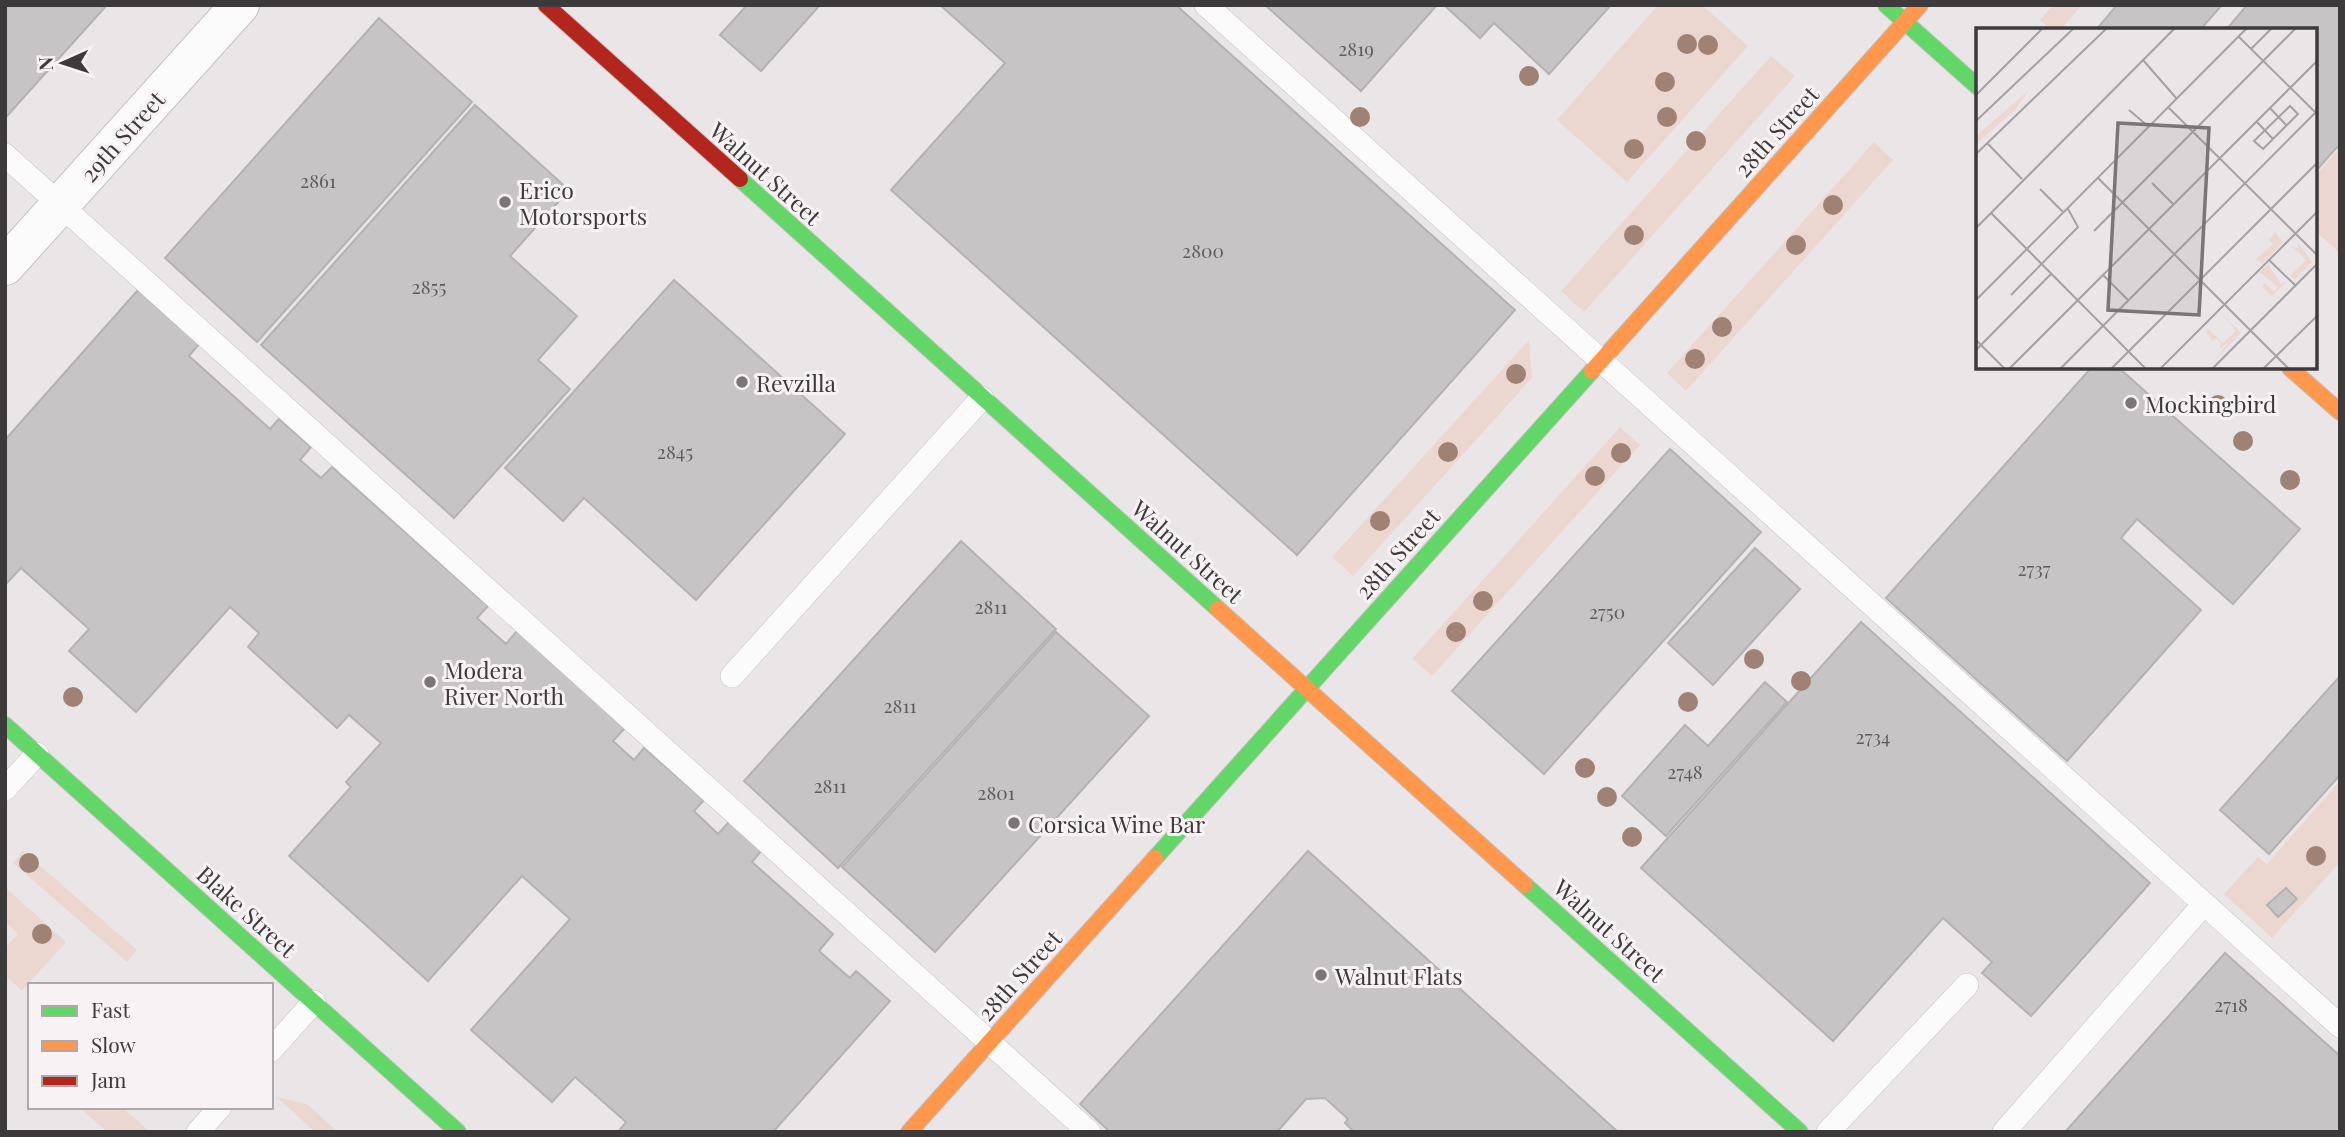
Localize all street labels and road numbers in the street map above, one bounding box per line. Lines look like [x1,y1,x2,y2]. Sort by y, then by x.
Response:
street label: 28th Street [1727,78,1826,183]
street label: 29th Street [73,83,172,188]
street label: Walnut Street [703,114,829,232]
street label: Walnut Street [1125,492,1251,610]
street label: 28th Street [1348,500,1447,605]
street label: Blake Street [191,858,304,964]
street label: Walnut Street [1547,871,1673,989]
street label: 28th Street [970,922,1069,1027]

